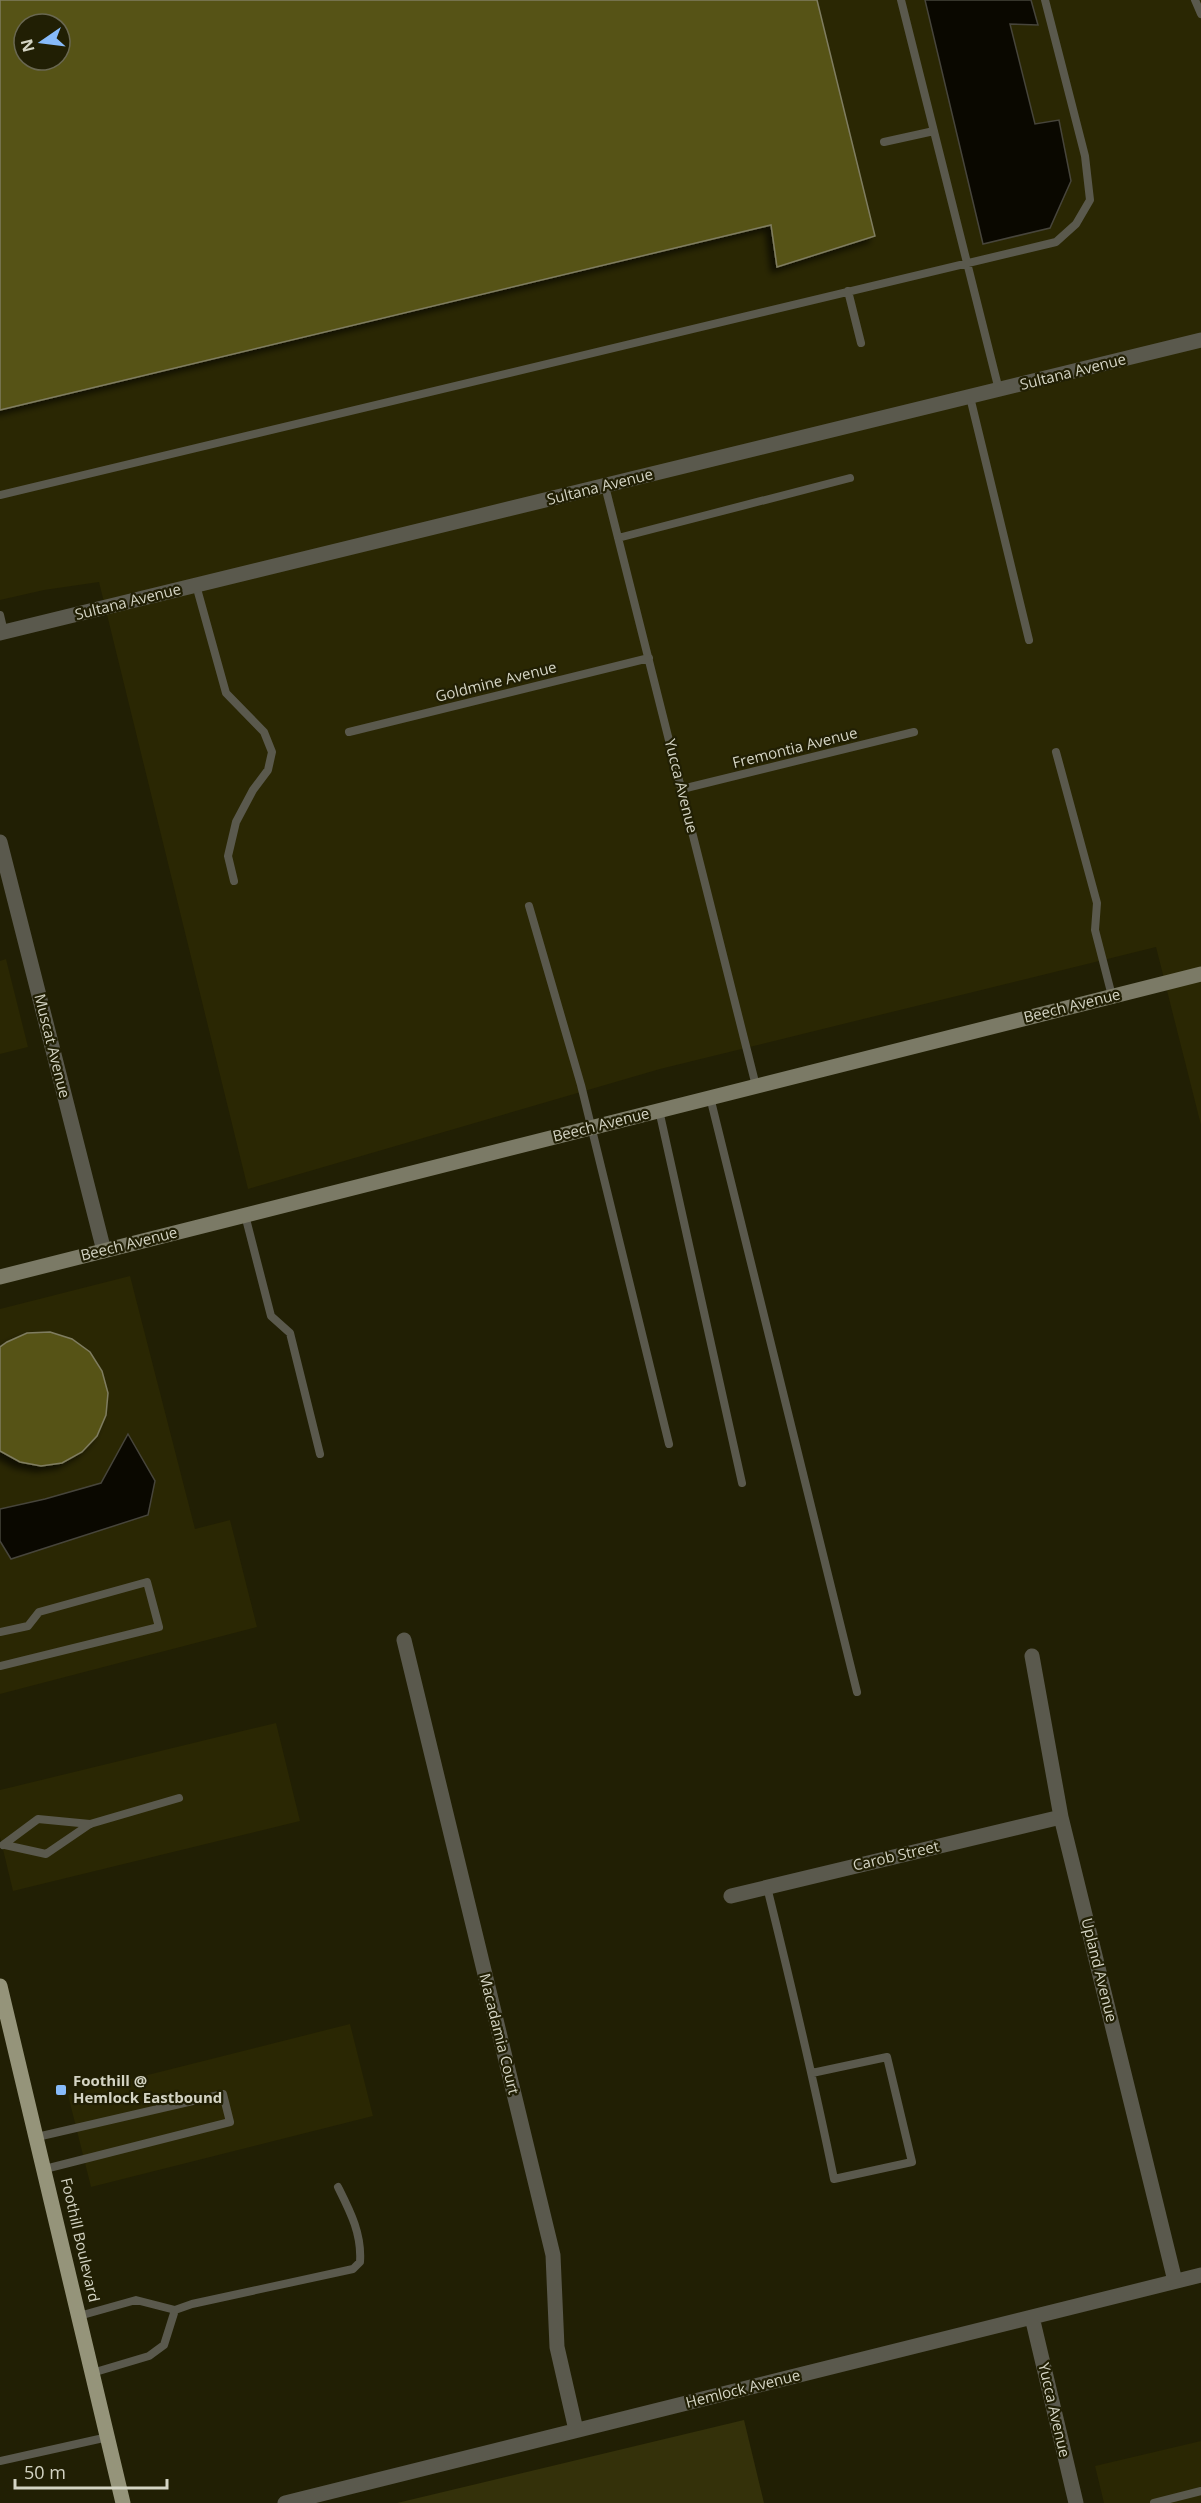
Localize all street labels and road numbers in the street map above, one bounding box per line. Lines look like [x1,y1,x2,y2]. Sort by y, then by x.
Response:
street label: Sultana Avenue [1018,348,1128,394]
street label: Sultana Avenue [545,463,655,509]
street label: Sultana Avenue [73,578,183,624]
street label: Goldmine Avenue [433,656,558,706]
street label: Fremontia Avenue [730,722,859,772]
street label: Yucca Avenue [661,737,703,835]
street label: Beech Avenue [1021,983,1122,1027]
street label: Muscat Avenue [30,992,76,1100]
street label: Beech Avenue [550,1102,651,1146]
street label: Beech Avenue [78,1221,179,1265]
street label: Carob Street [851,1835,941,1875]
street label: Upland Avenue [1077,1916,1123,2024]
street label: Macadamia Court [475,1971,525,2096]
street label: Foothill Boulevard [57,2176,105,2304]
street label: Yucca Avenue [1034,2361,1076,2459]
street label: Hemlock Avenue [683,2364,802,2412]

